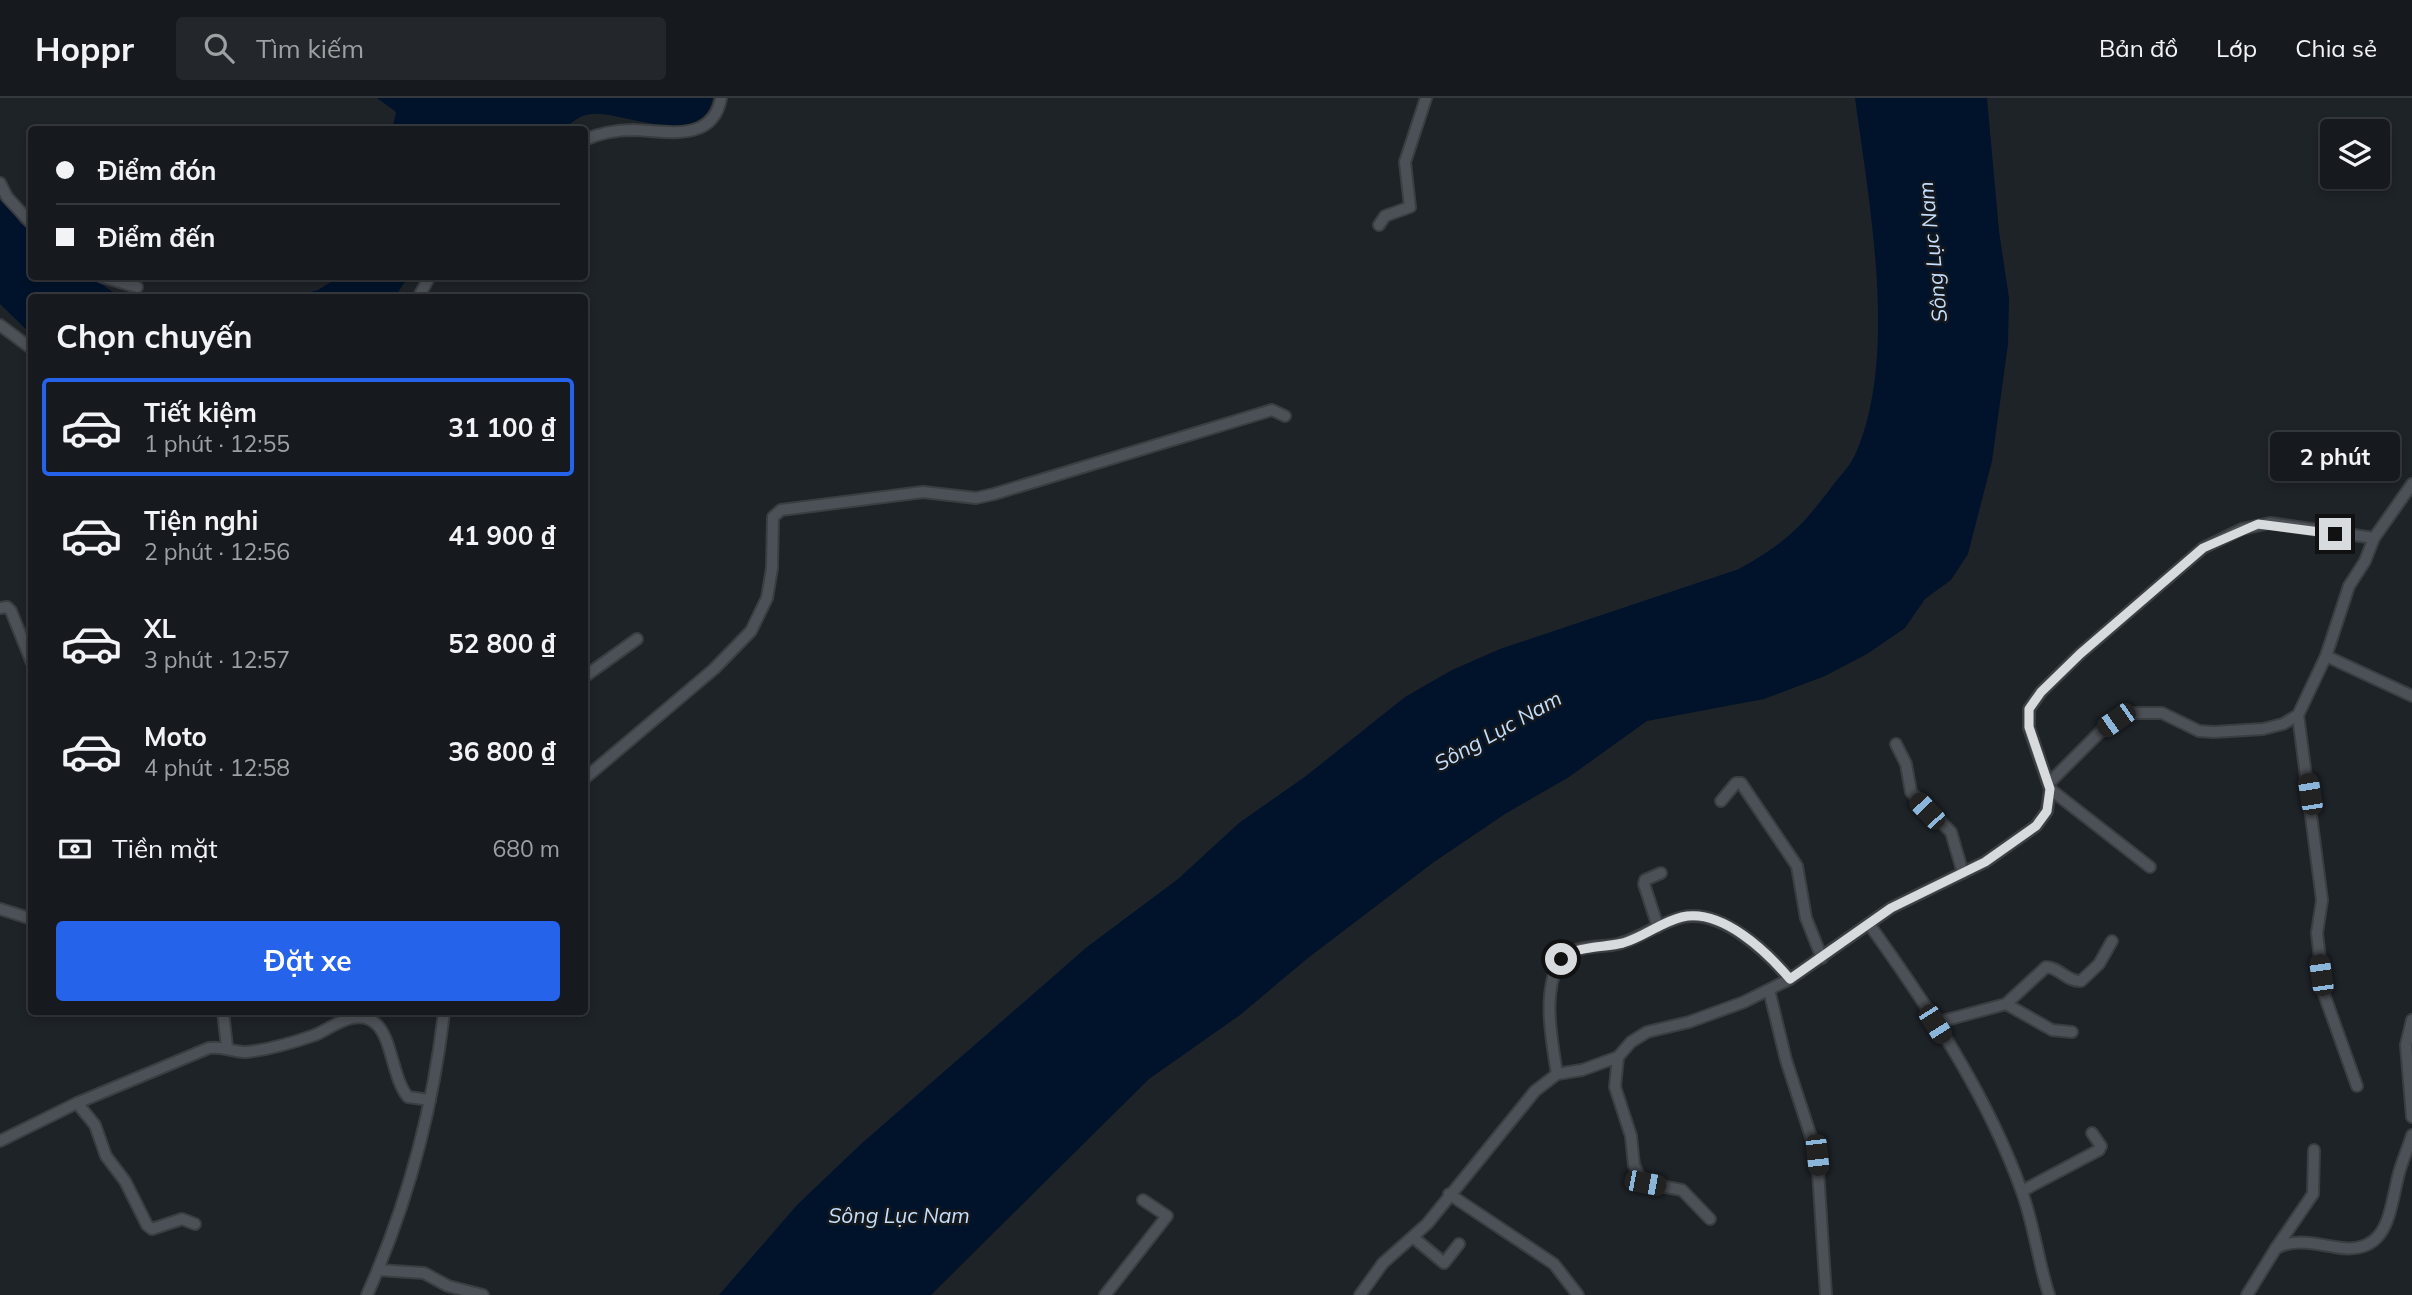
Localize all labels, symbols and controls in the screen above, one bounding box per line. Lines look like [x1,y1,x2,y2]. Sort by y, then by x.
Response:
search box [176,17,666,80]
text: Hoppr [35,28,134,69]
icon: search [200,29,238,67]
text: Tìm kiếm [256,32,364,65]
text: Bản đồ [2099,33,2178,63]
text: Lớp [2216,33,2257,63]
text: Chia sẻ [2295,33,2377,63]
map controls [2320,119,2390,189]
button: layers [2320,119,2390,189]
text: Điểm đón [98,154,217,187]
water label: Sông Lục Nam [1912,180,1952,324]
text: Điểm đến [98,221,215,254]
text: Chọn chuyến [56,316,253,356]
icon: car [60,396,123,459]
text: Tiết kiệm [144,396,257,429]
text: 31 100 ₫ [448,411,556,444]
text: 1 phút · 12:55 [144,429,290,458]
callout: 2 phút [2270,432,2400,482]
text: 2 phút [2300,442,2370,471]
icon: car [60,504,123,567]
text: Tiện nghi [144,504,258,537]
route end [2319,518,2351,550]
text: 41 900 ₫ [448,519,556,552]
text: 2 phút · 12:56 [144,537,290,566]
icon: car [60,612,123,675]
text: XL [144,612,176,645]
text: 52 800 ₫ [448,627,556,660]
text: 3 phút · 12:57 [144,645,290,674]
water label: Sông Lục Nam [1429,684,1566,776]
car [2093,699,2140,741]
icon: car [60,720,123,783]
text: Moto [144,720,207,753]
text: 36 800 ₫ [448,735,556,768]
text: 4 phút · 12:58 [144,753,290,782]
car [2297,772,2324,816]
car [1905,788,1950,834]
icon: cash [56,830,94,868]
text: Tiền mặt [112,832,218,865]
text: 680 m [492,834,560,863]
button: Đặt xe [56,921,560,1001]
route start [1545,943,1577,975]
car [2308,953,2335,997]
car [1915,1001,1956,1047]
car [1805,1133,1830,1177]
car [1623,1169,1668,1197]
water label: Sông Lục Nam [828,1202,970,1228]

